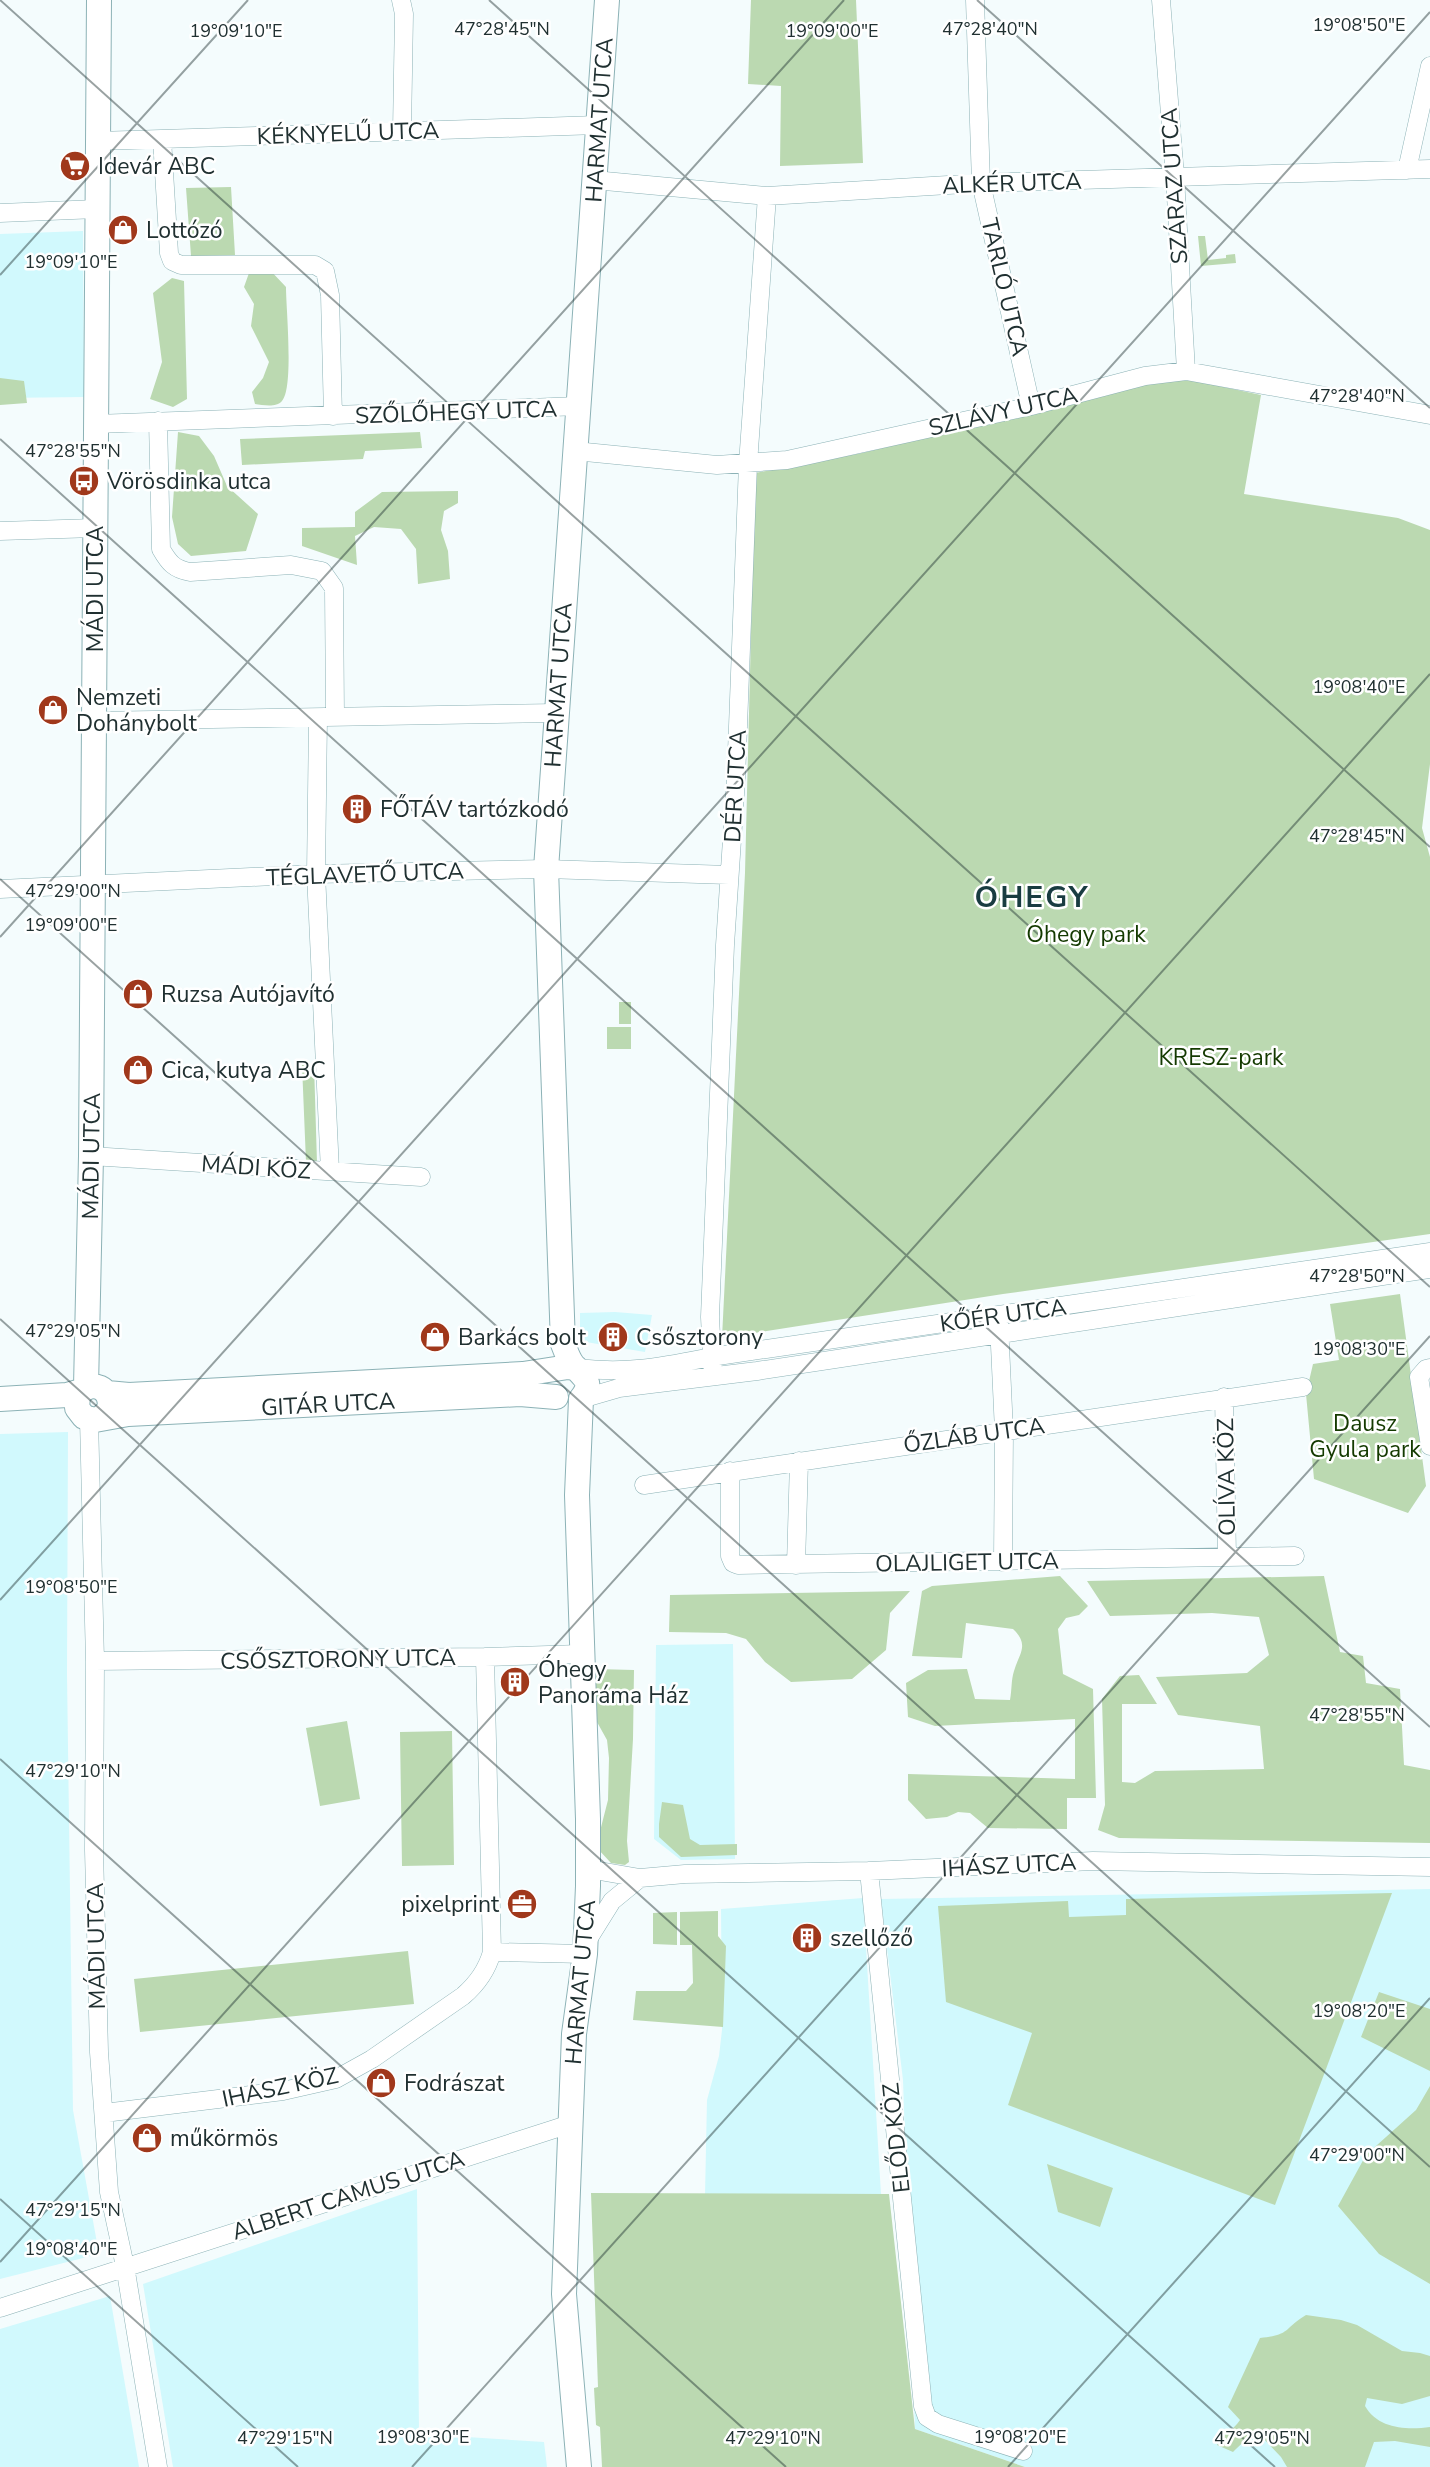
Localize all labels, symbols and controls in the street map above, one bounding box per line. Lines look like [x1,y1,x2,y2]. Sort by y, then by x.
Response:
text: 19°08'50"E [1313,13,1406,37]
text: 47°28'45"N [454,17,550,41]
text: 47°28'40"N [942,17,1038,41]
text: 19°09'10"E [190,19,283,43]
text: 19°09'00"E [786,19,879,43]
street label: HARMAT UTCA [578,36,621,204]
street label: SZÁRAZ UTCA [1154,107,1195,265]
street label: KÉKNYELŰ UTCA [256,115,440,152]
supermarket icon: Idevár ABC [58,149,92,183]
place label: Idevár ABC [98,151,215,182]
street label: ALKÉR UTCA [942,166,1083,201]
shop icon: Lottózó [106,213,140,247]
place label: Lottózó [146,215,223,246]
street label: TARLÓ UTCA [974,215,1036,359]
text: 19°09'10"E [25,250,118,274]
street label: SZLÁVY UTCA [926,379,1081,444]
text: 47°28'40"N [1309,384,1405,408]
street label: SZŐLŐHEGY UTCA [354,393,558,432]
text: 47°28'55"N [25,439,121,463]
bus stop icon: Vörösdinka utca [67,464,101,498]
place label: Vörösdinka utca [106,466,271,497]
street label: MÁDI UTCA [80,525,111,652]
street label: HARMAT UTCA [537,601,580,769]
text: 19°08'40"E [1313,675,1406,699]
place label: Nemzeti Dohánybolt [76,682,198,739]
shop icon: Nemzeti Dohánybolt [36,693,70,727]
street label: DÉR UTCA [717,728,754,843]
building icon: FŐTÁV tartózkodó [340,792,374,826]
place label: FŐTÁV tartózkodó [380,794,569,825]
text: 47°28'45"N [1309,824,1405,848]
street label: TÉGLAVETŐ UTCA [265,856,465,893]
district label: ÓHEGY [975,877,1089,918]
text: 47°29'00"N [25,879,121,903]
text: 19°09'00"E [25,913,118,937]
park label: Óhegy park [1026,919,1146,950]
shop icon: Ruzsa Autójavító [121,977,155,1011]
place label: Ruzsa Autójavító [161,979,335,1010]
park label: KRESZ-park [1158,1042,1284,1073]
shop icon: Cica, kutya ABC [121,1053,155,1087]
place label: Cica, kutya ABC [161,1055,326,1086]
street label: MÁDI UTCA [75,1092,108,1220]
street label: MÁDI KÖZ [200,1148,312,1187]
text: 47°28'50"N [1309,1264,1405,1288]
street label: KŐÉR UTCA [938,1291,1069,1340]
text: 47°29'05"N [25,1319,121,1343]
shop icon: Barkács bolt [418,1320,452,1354]
building icon: Csősztorony [596,1320,630,1354]
place label: Barkács bolt [458,1322,587,1353]
place label: Csősztorony [636,1322,763,1353]
text: 19°08'30"E [1313,1337,1406,1361]
street label: GITÁR UTCA [260,1385,396,1423]
park label: Dausz Gyula park [1309,1408,1421,1465]
street label: ŐZLÁB UTCA [901,1410,1047,1461]
street label: OLÍVA KÖZ [1210,1417,1243,1536]
street label: OLAJLIGET UTCA [875,1545,1059,1580]
text: 19°08'50"E [25,1575,118,1599]
street label: CSŐSZTORONY UTCA [220,1642,456,1677]
place label: Óhegy Panoráma Ház [538,1654,689,1711]
building icon: Óhegy Panoráma Ház [498,1665,532,1699]
text: 47°28'55"N [1309,1703,1405,1727]
text: 47°29'10"N [25,1759,121,1783]
street label: IHÁSZ UTCA [941,1846,1077,1885]
street label: MÁDI UTCA [80,1882,113,2010]
office icon: pixelprint [505,1887,539,1921]
place label: pixelprint [401,1889,500,1920]
street label: HARMAT UTCA [558,1898,603,2066]
building icon: szellőző [790,1921,824,1955]
place label: szellőző [830,1923,913,1954]
text: 19°08'20"E [1313,1999,1406,2023]
street label: IHÁSZ KÖZ [219,2060,341,2115]
shop icon: Fodrászat [364,2066,398,2100]
place label: Fodrászat [404,2068,505,2099]
street label: ELŐD KÖZ [875,2081,918,2194]
shop icon: műkörmös [130,2121,164,2155]
place label: műkörmös [170,2123,278,2154]
street label: ALBERT CAMUS UTCA [228,2143,469,2248]
text: 47°29'00"N [1309,2143,1405,2167]
text: 47°29'15"N [25,2198,121,2222]
text: 19°08'40"E [25,2237,118,2261]
text: 19°08'30"E [377,2425,470,2449]
text: 19°08'20"E [974,2425,1067,2449]
text: 47°29'15"N [237,2426,333,2450]
text: 47°29'10"N [725,2426,821,2450]
text: 47°29'05"N [1214,2426,1310,2450]

